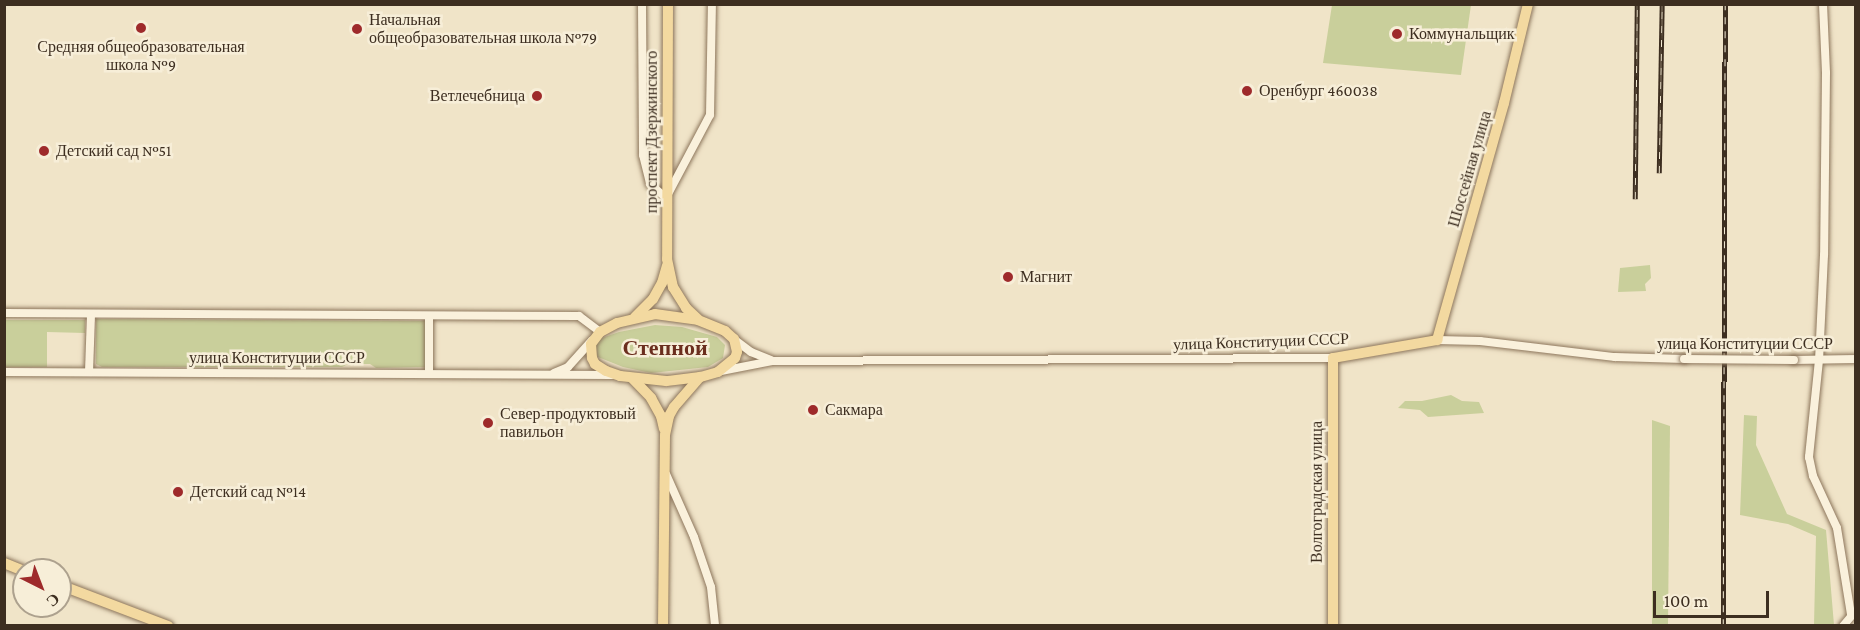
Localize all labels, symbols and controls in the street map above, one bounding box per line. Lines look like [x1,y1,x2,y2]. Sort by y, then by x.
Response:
place label: Начальная общеобразовательная школа №79 [369,10,597,48]
marker: Средняя общеобразовательная школа №9 [134,21,148,35]
marker: Начальная общеобразовательная школа №79 [350,22,364,36]
place label: Коммунальщик [1409,24,1515,44]
marker: Коммунальщик [1390,27,1404,41]
place label: Средняя общеобразовательная школа №9 [37,37,245,75]
street label: проспект Дзержинского [642,51,662,213]
place label: Оренбург 460038 [1259,81,1378,101]
marker: Оренбург 460038 [1240,84,1254,98]
place label: Ветлечебница [430,86,525,106]
marker: Ветлечебница [530,89,544,103]
street label: Шоссейная улица [1444,109,1496,229]
place label: Детский сад №51 [56,141,171,161]
marker: Детский сад №51 [37,144,51,158]
place label: Магнит [1020,267,1072,287]
marker: Магнит [1001,270,1015,284]
street label: улица Конституции СССР [1173,329,1349,355]
street label: улица Конституции СССР [1657,334,1833,354]
district label: Степной [622,335,708,361]
street label: улица Конституции СССР [189,348,365,368]
place label: Сакмара [825,400,883,420]
marker: Сакмара [806,403,820,417]
place label: Север-продуктовый павильон [500,404,636,442]
marker: Север-продуктовый павильон [481,416,495,430]
street label: Волгоградская улица [1307,421,1327,563]
place label: Детский сад №14 [190,482,306,502]
marker: Детский сад №14 [171,485,185,499]
north arrow [12,558,72,618]
scale bar [1656,579,1772,617]
text: С [43,590,63,610]
text: 100 m [1664,591,1708,611]

